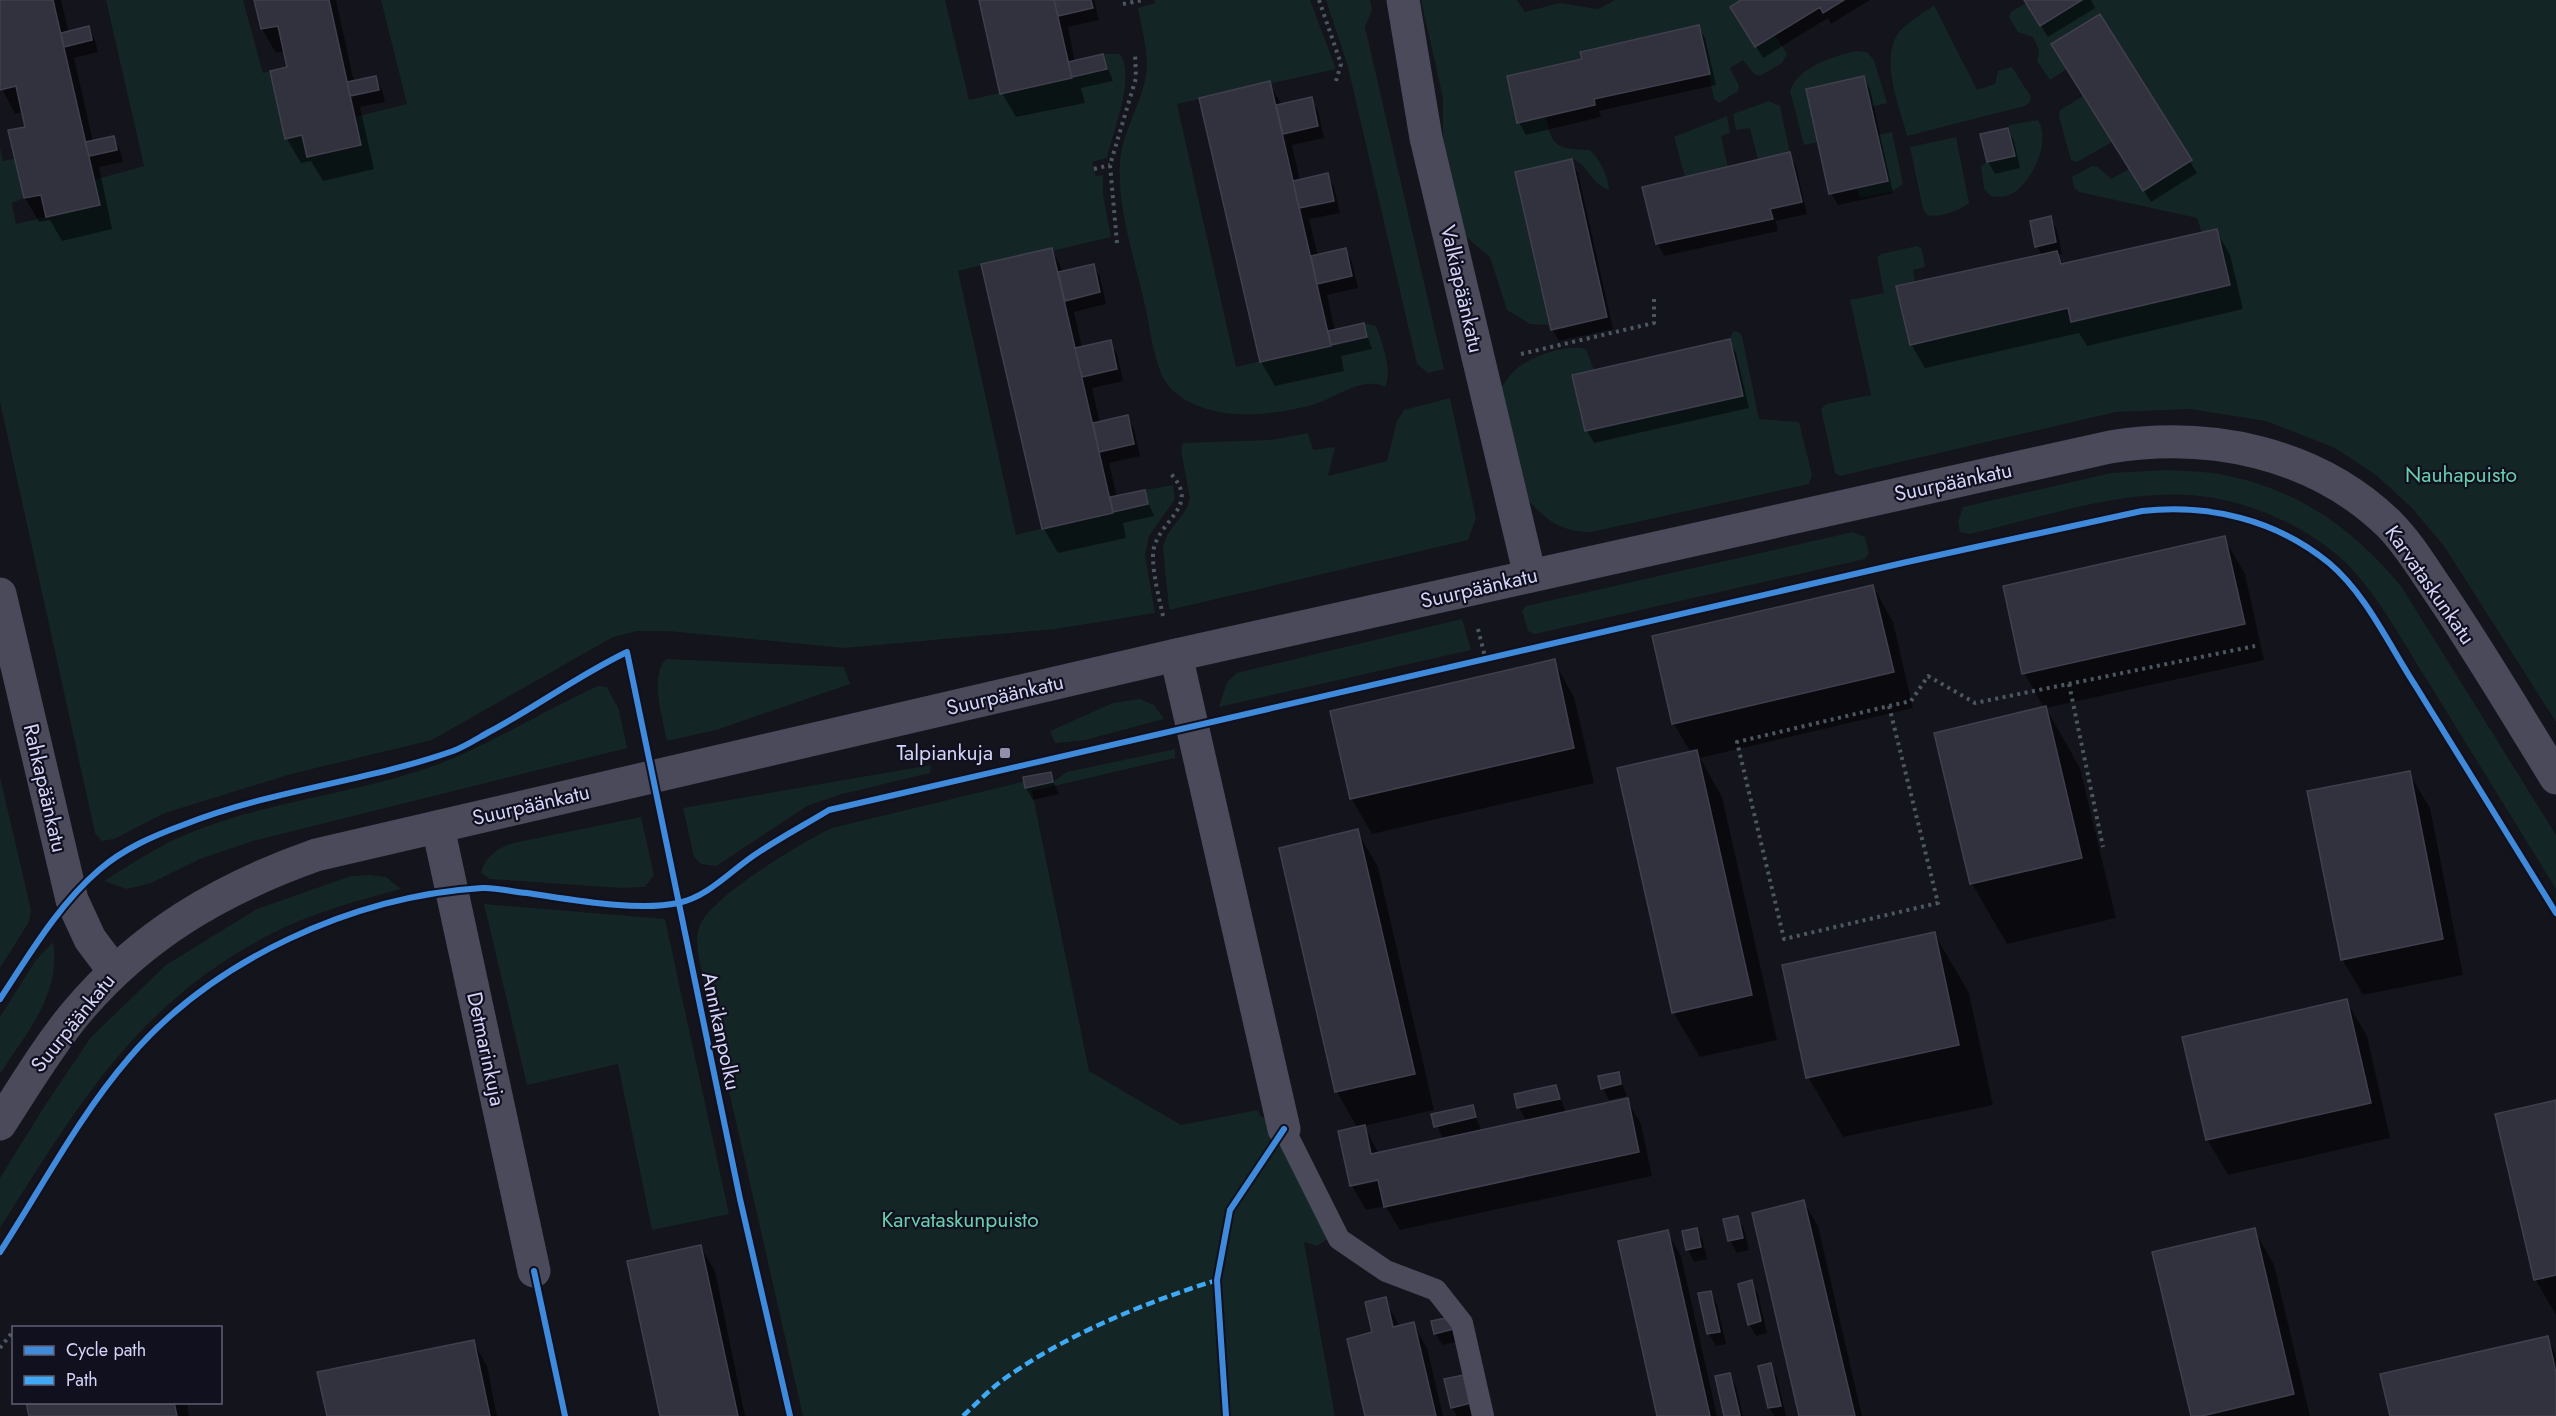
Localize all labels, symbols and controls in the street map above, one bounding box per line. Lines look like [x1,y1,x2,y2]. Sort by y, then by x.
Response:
street label: Valkiapäänkatu [1433,222,1491,356]
street label: Suurpäänkatu [1891,455,2015,509]
park label: Nauhapuisto [2405,460,2517,490]
street label: Karvataskunkatu [2378,519,2482,651]
street label: Suurpäänkatu [1417,560,1541,616]
street label: Suurpäänkatu [943,667,1067,723]
street label: Rahkapäänkatu [16,721,74,855]
place label: Talpiankuja [896,738,993,768]
marker: Talpiankuja [998,746,1012,760]
street label: Suurpäänkatu [469,777,593,833]
street label: Suurpäänkatu [24,967,122,1079]
street label: Annikanpolku [694,969,748,1093]
street label: Detmarinkuja [459,989,513,1109]
park label: Karvataskunpuisto [881,1205,1039,1235]
legend [12,1326,222,1404]
text: Cycle path [66,1337,146,1363]
text: Path [66,1367,98,1393]

